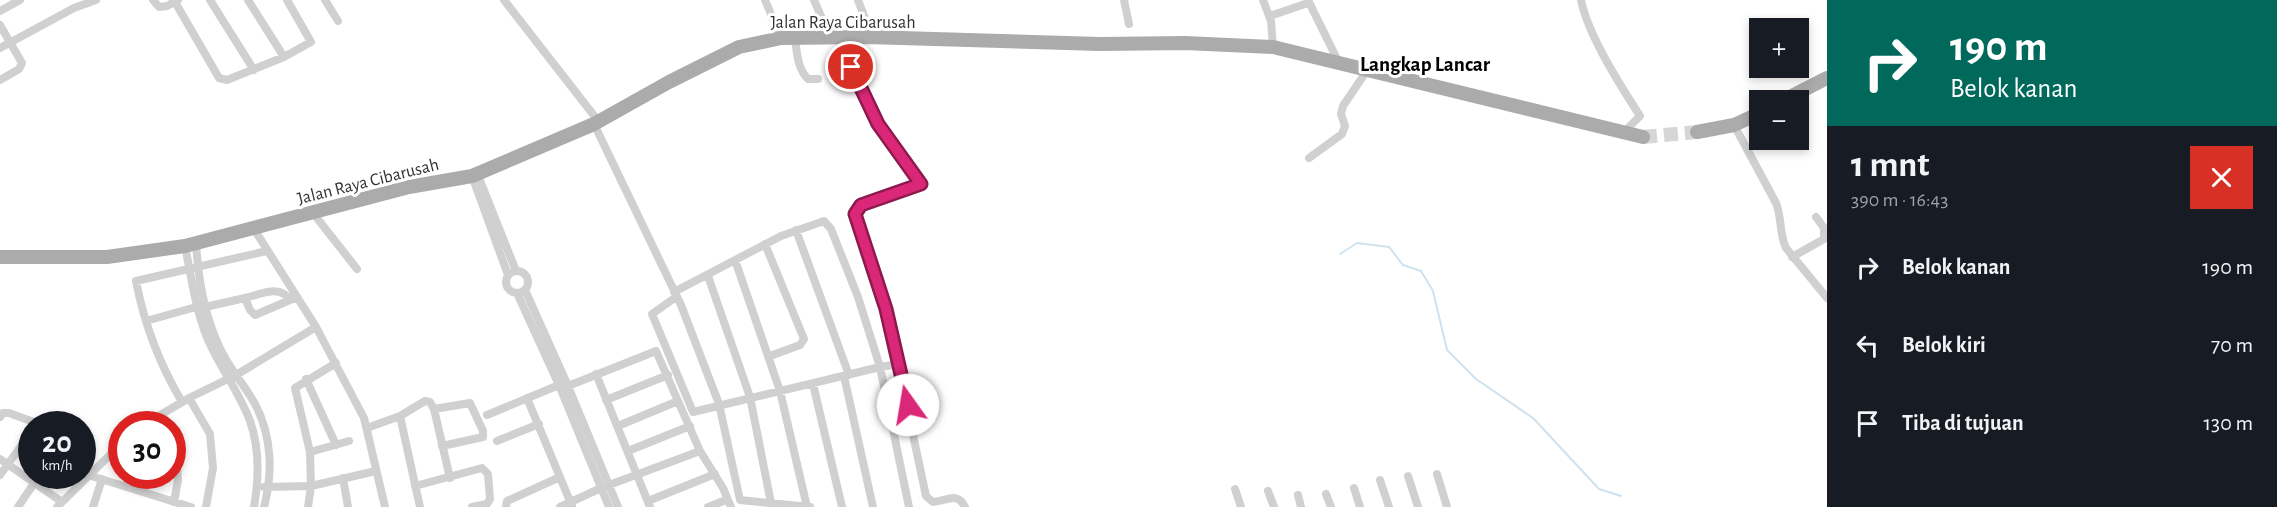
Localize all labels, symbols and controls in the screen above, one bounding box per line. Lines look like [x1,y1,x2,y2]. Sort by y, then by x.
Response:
street label: Jalan Raya Cibarusah [770,14,916,32]
map controls [1749,18,1809,150]
button: + [1749,18,1809,78]
icon: right [1851,24,1929,102]
text: 190 m [1950,26,2048,68]
pin [825,41,876,92]
icon: arrive [834,50,867,83]
district label: Langkap Lancar [1360,54,1491,75]
text: Belok kanan [1950,75,2077,102]
button: − [1749,90,1809,150]
button: close [2190,146,2253,209]
text: 1 mnt [1851,147,1929,183]
street label: Jalan Raya Cibarusah [296,156,441,208]
text: 390 m · 16:43 [1851,190,1948,210]
icon: right [1851,251,1884,284]
text: Belok kanan [1902,256,2010,278]
text: 190 m [2202,256,2253,278]
icon: left [1851,329,1884,362]
text: Belok kiri [1902,334,1986,356]
text: 70 m [2211,334,2253,356]
position arrow [876,373,940,437]
icon: arrive [1851,407,1884,440]
speed limit sign: 30 [108,411,186,489]
text: Tiba di tujuan [1902,412,2024,434]
text: 130 m [2204,412,2253,434]
text: 20 [42,428,72,458]
text: km/h [42,458,72,473]

